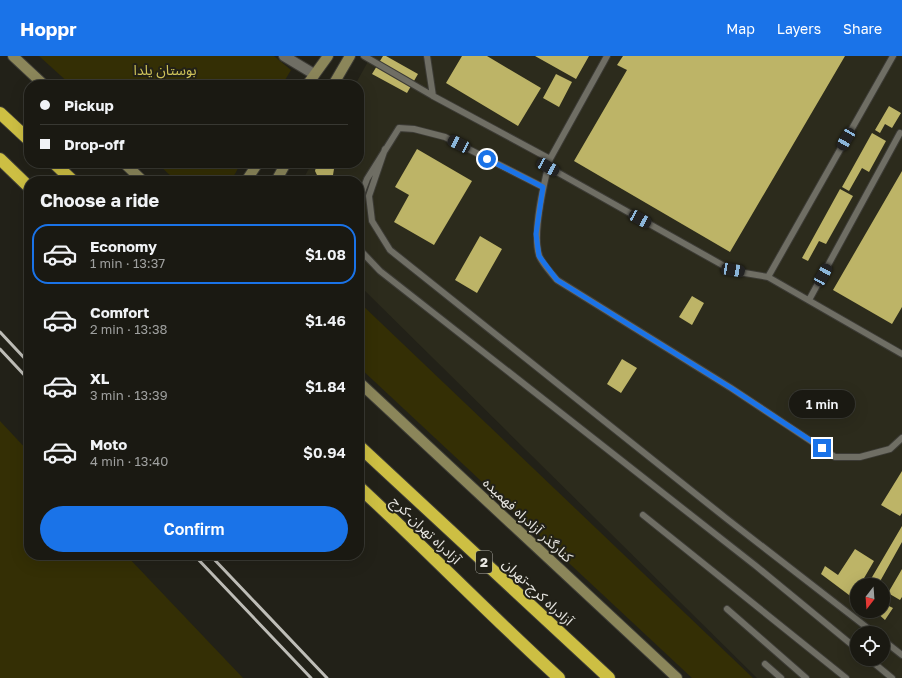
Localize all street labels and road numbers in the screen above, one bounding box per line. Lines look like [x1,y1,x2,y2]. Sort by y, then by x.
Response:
street label: کنارگذر آزادراه فهمیده [479,474,577,566]
street label: آزادراه تهران-کرج [386,492,465,570]
road number: 2 [476,551,492,573]
street label: آزادراه کرج-تهران [497,555,578,631]

